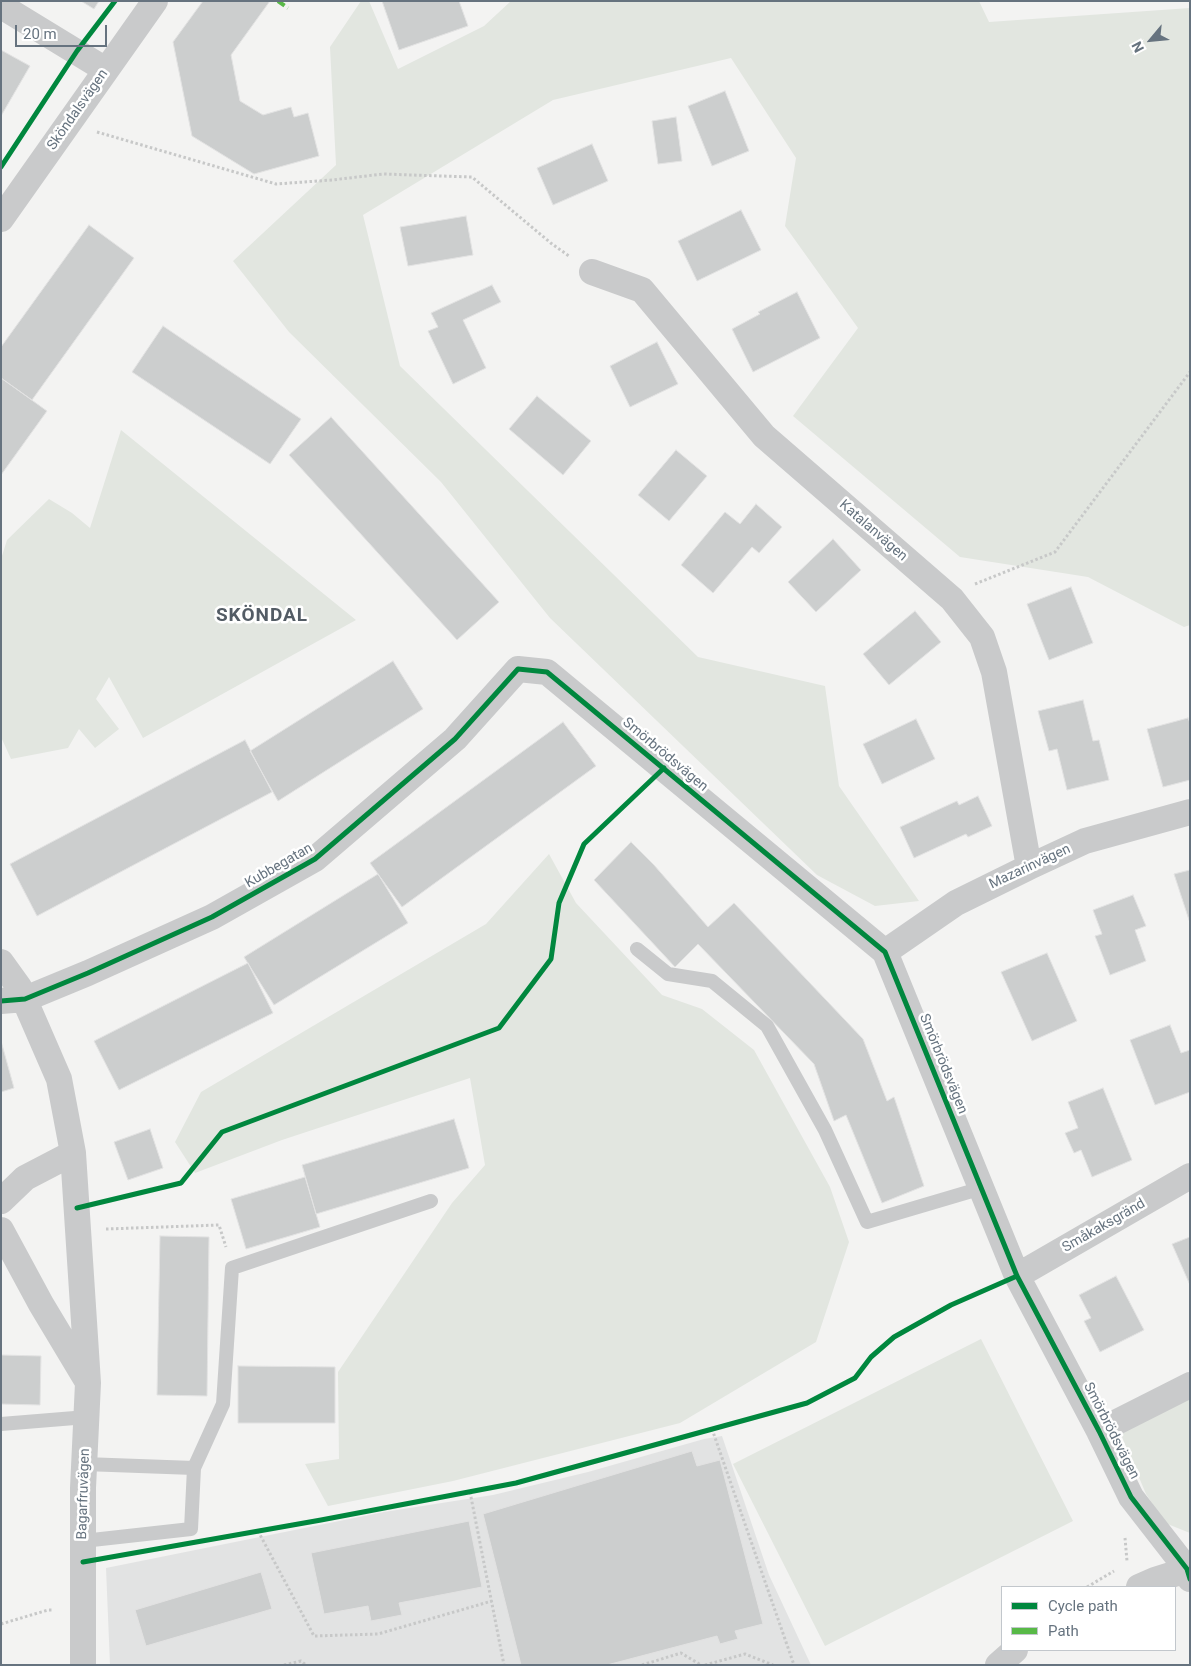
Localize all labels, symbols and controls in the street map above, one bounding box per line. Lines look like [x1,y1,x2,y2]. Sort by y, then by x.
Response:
scale bar [18,15,110,47]
north arrow [1126,15,1176,65]
text: 20 m [23,25,57,43]
text: N [1128,39,1147,55]
street label: Sköndalsvägen [44,66,112,154]
street label: Katalanvägen [836,497,910,565]
district label: SKÖNDAL [215,605,309,627]
street label: Smörbrödsvägen [619,714,711,796]
street label: Kubbegatan [242,840,316,892]
street label: Mazarinvägen [987,841,1073,893]
street label: Smörbrödsvägen [915,1012,971,1116]
street label: Småkaksgränd [1060,1196,1148,1256]
street label: Smörbrödsvägen [1079,1380,1143,1482]
street label: Bagarfruvägen [74,1448,94,1540]
legend [1001,1586,1176,1651]
text: Cycle path [1048,1597,1118,1615]
text: Path [1048,1622,1079,1640]

